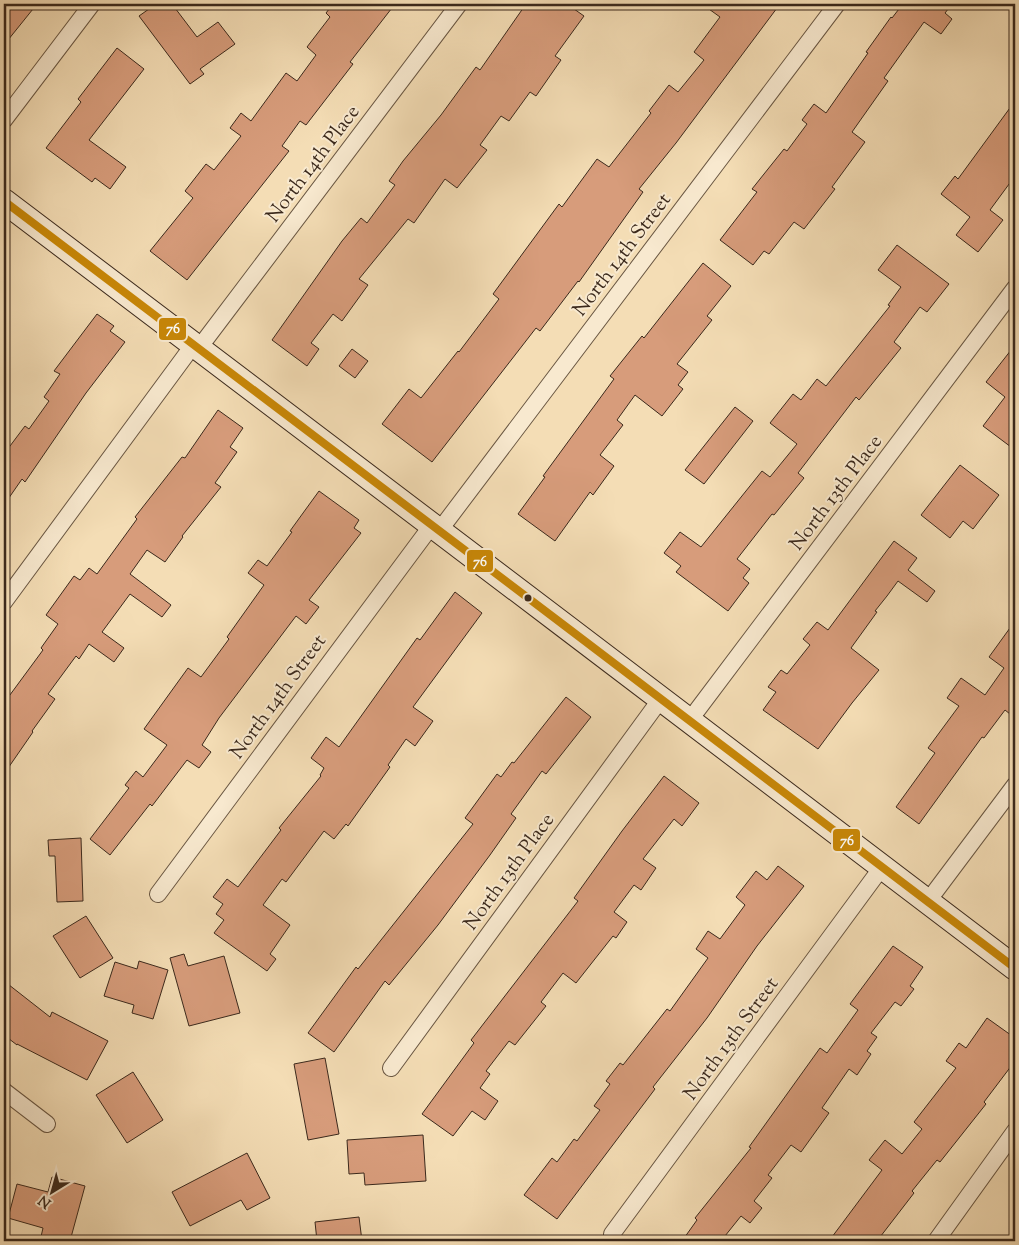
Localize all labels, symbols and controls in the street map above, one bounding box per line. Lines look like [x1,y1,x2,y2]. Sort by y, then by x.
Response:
street label: North 14th Place [260,100,368,229]
street label: North 14th Street [567,187,679,323]
line badge: 76 [158,317,187,341]
text: 76 [166,320,180,340]
street label: North 13th Place [784,429,890,558]
line badge: 76 [466,549,494,573]
text: 76 [473,553,487,573]
unlabelled marker [523,593,533,603]
street label: North 14th Street [224,629,334,766]
street label: North 13th Place [458,808,563,937]
line badge: 76 [832,828,861,852]
text: 76 [840,832,854,852]
street label: North 13th Street [677,972,787,1107]
north arrow [28,1168,78,1218]
text: N [35,1189,56,1212]

